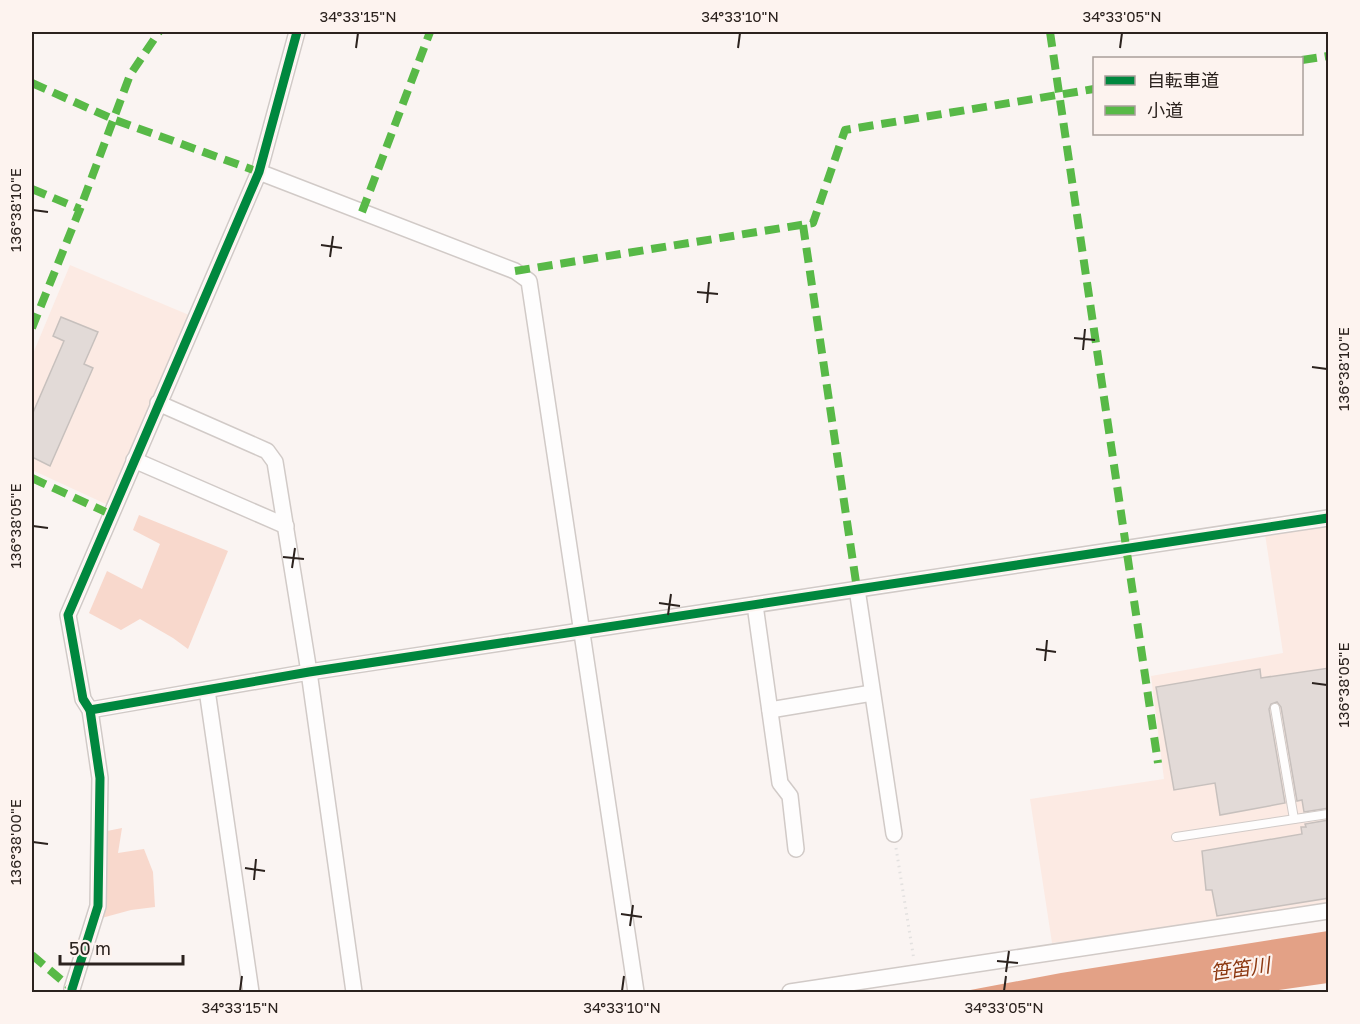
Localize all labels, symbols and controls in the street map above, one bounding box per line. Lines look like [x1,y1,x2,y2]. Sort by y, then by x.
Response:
text: 34°33'15"N [319,7,397,25]
text: 34°33'10"N [701,7,779,25]
text: 34°33'05"N [1082,7,1162,25]
legend [1093,57,1303,135]
text: 自転車道 [1147,69,1219,91]
text: 小道 [1147,99,1183,121]
text: 136°38'10"E [6,168,24,252]
text: 136°38'10"E [1334,327,1352,411]
text: 136°38'05"E [6,483,24,569]
text: 136°38'05"E [1334,642,1352,728]
text: 136°38'00"E [6,799,24,885]
scale bar [60,928,183,966]
text: 50 m [69,937,111,959]
water label: 笹笛川 [1208,952,1273,984]
text: 34°33'15"N [201,998,279,1016]
text: 34°33'10"N [583,998,661,1016]
text: 34°33'05"N [964,998,1044,1016]

